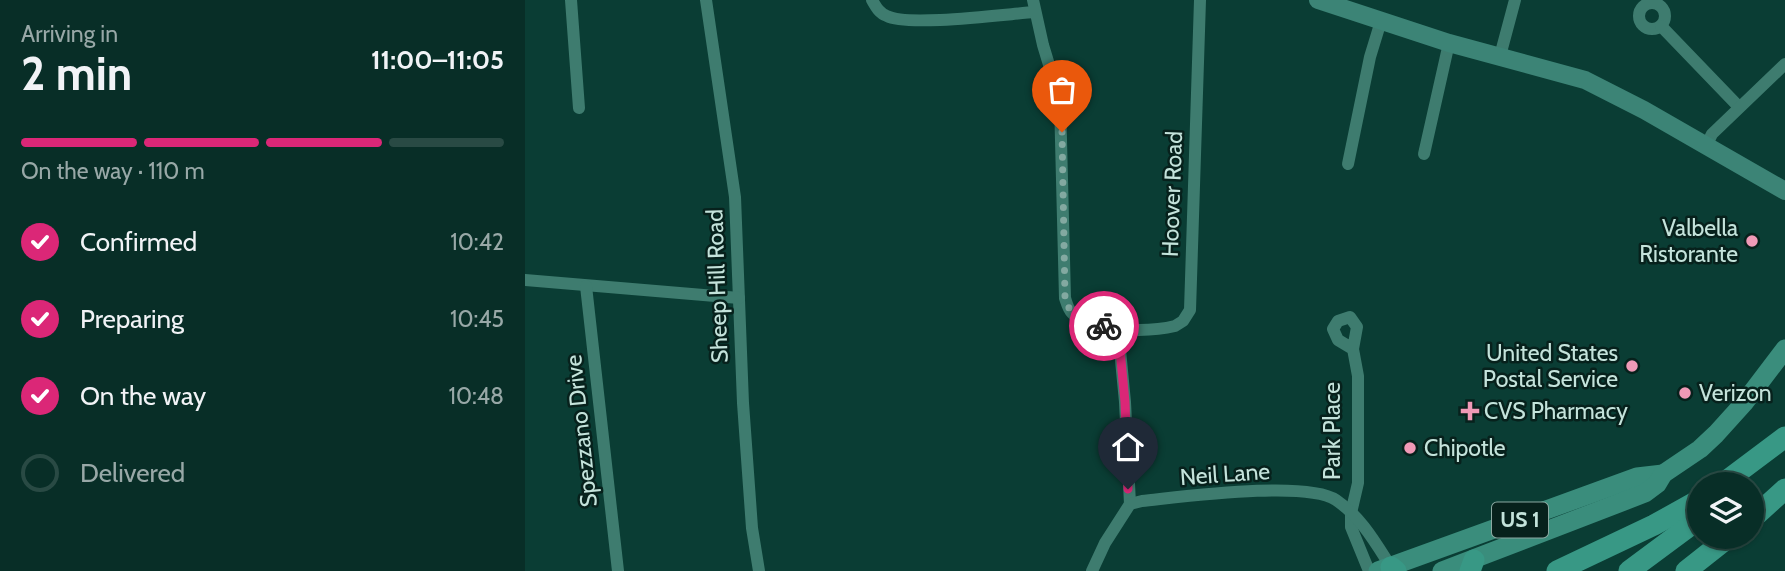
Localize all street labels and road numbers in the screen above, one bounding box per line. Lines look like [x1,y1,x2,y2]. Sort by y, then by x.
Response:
street label: Hoover Road [1156,130,1188,258]
street label: Sheep Hill Road [700,208,734,364]
street label: Spezzano Drive [559,353,603,508]
street label: Park Place [1318,382,1346,480]
street label: Neil Lane [1179,457,1271,491]
road number: US 1 [1492,503,1548,538]

